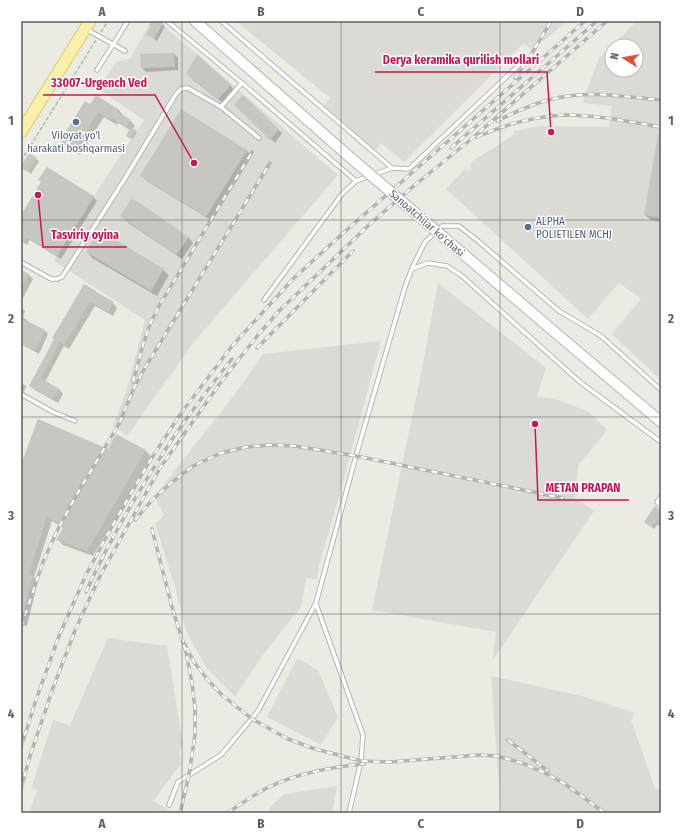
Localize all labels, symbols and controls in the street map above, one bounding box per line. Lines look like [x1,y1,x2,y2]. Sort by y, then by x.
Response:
text: A [97,4,106,19]
text: B [257,4,265,19]
text: C [418,4,425,19]
text: D [576,4,584,19]
north arrow [604,38,644,78]
callout: Derya keramika qurilish mollari [375,48,547,72]
text: N [608,52,622,61]
text: Derya keramika qurilish mollari [383,53,539,67]
callout: 33007-Urgench Ved [43,71,155,95]
text: 33007-Urgench Ved [50,76,147,90]
text: 1 [8,113,14,128]
text: 1 [668,113,674,128]
marker: Viloyat yo'l harakati boshqarmasi [71,117,81,127]
place label: Viloyat yo'l harakati boshqarmasi [27,129,125,155]
street label: Sanoatchilar ko'chasi [386,187,467,260]
place label: ALPHA POLIETILEN MCHJ [536,215,612,241]
marker: ALPHA POLIETILEN MCHJ [523,222,533,232]
callout: Tasviriy oyina [43,223,127,247]
text: Tasviriy oyina [51,228,119,242]
text: 2 [7,311,14,326]
text: 2 [667,311,674,326]
callout: METAN PRAPAN [538,476,629,500]
text: METAN PRAPAN [545,481,621,495]
text: 3 [7,508,14,523]
text: 3 [667,508,674,523]
text: 4 [8,706,15,721]
text: 4 [668,706,675,721]
text: A [97,816,106,831]
text: B [257,816,265,831]
text: C [418,816,425,831]
text: D [576,816,584,831]

